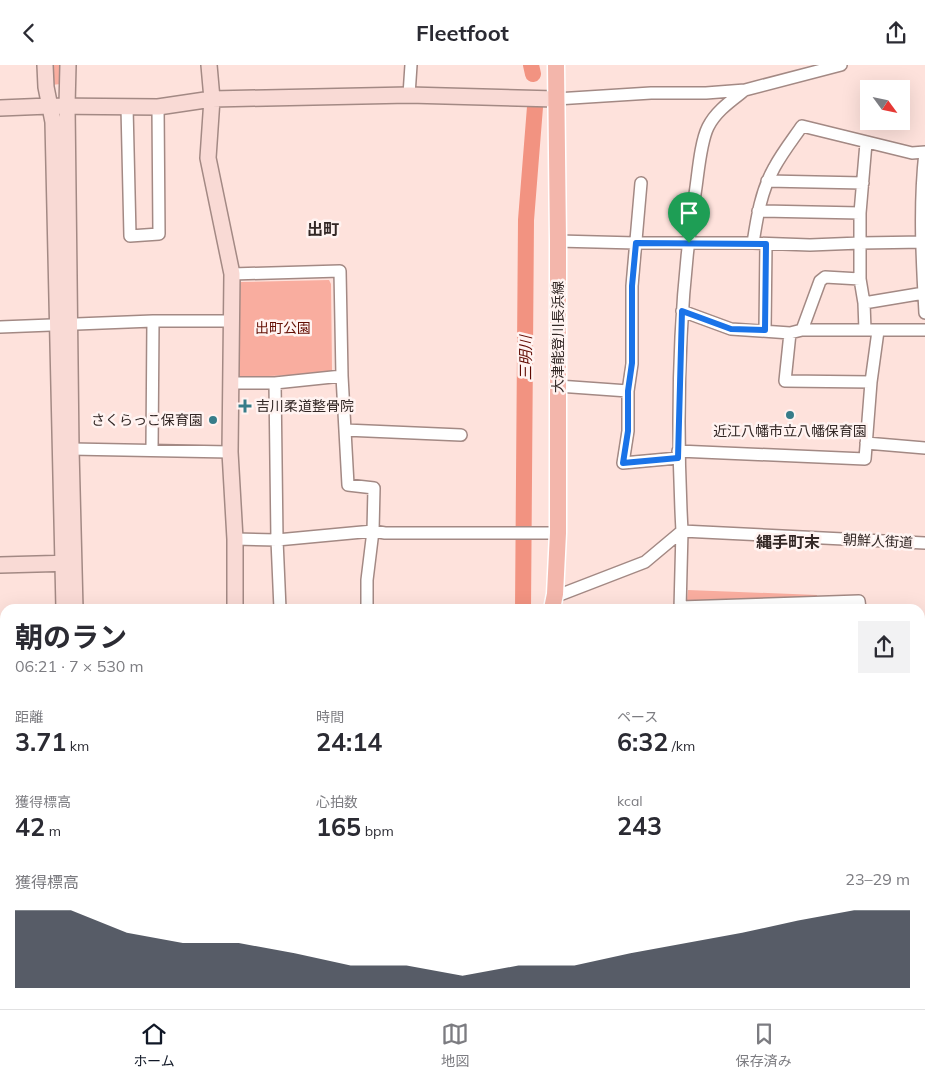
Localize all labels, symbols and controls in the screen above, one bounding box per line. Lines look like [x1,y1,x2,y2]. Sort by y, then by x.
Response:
icon: back [15,19,43,47]
text: Fleetfoot [416,19,509,47]
icon: share [882,19,910,47]
north arrow [860,80,910,130]
map controls [860,80,910,130]
pin [668,192,710,243]
icon: arrive [675,199,703,227]
district label: 出町 [307,219,339,239]
street label: 大津能登川長浜線 [549,281,567,393]
park label: 出町公園 [255,319,311,337]
water label: 三明川 [516,334,535,381]
place label: 吉川柔道整骨院 [256,397,354,415]
marker: 吉川柔道整骨院 [238,399,252,413]
marker: 近江八幡市立八幡保育園 [784,409,796,421]
place label: さくらっこ保育園 [91,411,203,429]
marker: さくらっこ保育園 [207,414,219,426]
place label: 近江八幡市立八幡保育園 [713,422,867,440]
street label: 朝鮮人街道 [843,530,913,552]
district label: 縄手町末 [756,532,820,552]
text: 朝のラン [15,619,127,654]
button: share [858,621,910,673]
text: 06:21 · 7 × 530 m [15,656,144,676]
text: 距離 [15,708,43,726]
text: 時間 [316,708,344,726]
text: ペース [617,708,658,726]
text: 3.71 [15,726,66,757]
text: 24:14 [316,726,382,757]
text: 6:32 [617,726,668,757]
text: km [66,737,89,755]
text: /km [668,737,695,755]
text: kcal [617,792,643,810]
text: 獲得標高 [15,793,71,811]
text: 心拍数 [316,793,358,811]
text: 243 [617,810,662,841]
text: 42 [15,811,45,842]
text: 165 [316,811,361,842]
text: m [45,822,61,840]
text: bpm [361,822,394,840]
text: 23–29 m [845,869,910,889]
text: 獲得標高 [15,872,79,892]
tab: ホーム [133,1020,175,1070]
tab: 地図 [441,1020,469,1070]
tab: 保存済み [736,1020,792,1070]

